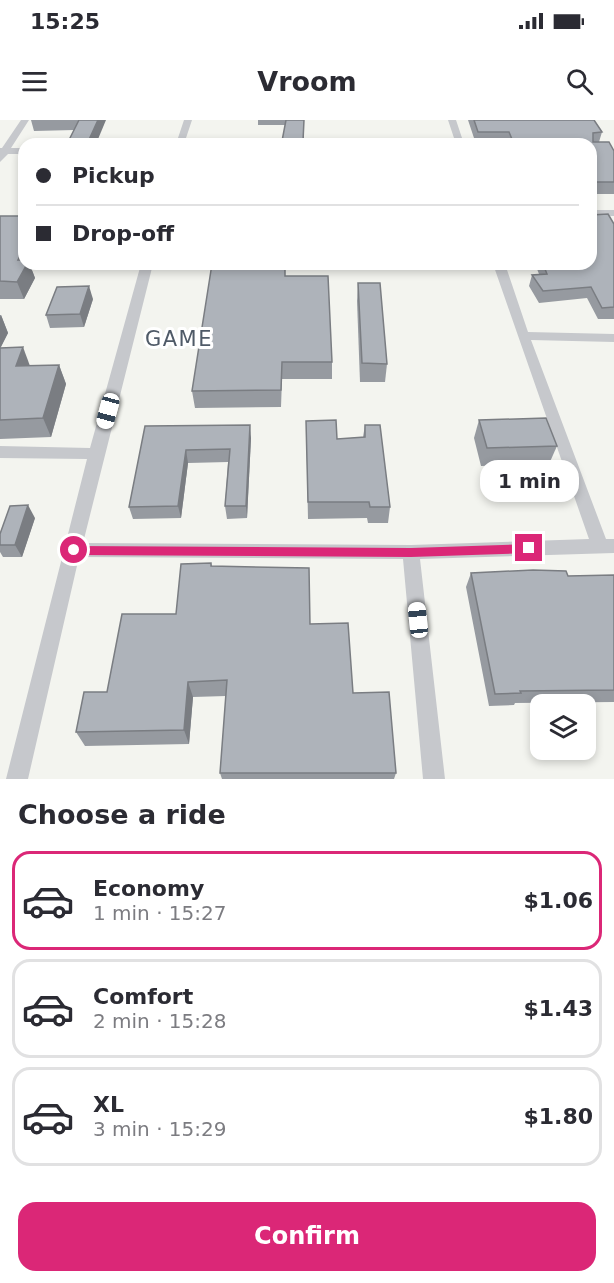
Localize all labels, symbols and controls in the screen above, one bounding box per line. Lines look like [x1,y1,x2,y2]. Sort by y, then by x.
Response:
text: 15:25 [30,9,100,34]
icon: menu [18,65,51,98]
icon: search [563,65,596,98]
text: Vroom [257,66,357,97]
text: Pickup [72,163,155,188]
text: Drop-off [72,221,174,246]
district label: GAME [145,327,213,351]
car [95,391,121,431]
callout: 1 min [480,461,578,503]
text: 1 min [498,469,561,493]
route end [515,534,542,561]
route start [60,536,87,563]
car [407,601,429,639]
map controls [530,694,596,760]
button: layers [530,694,596,760]
text: Choose a ride [18,799,226,830]
icon: car [21,874,75,928]
text: Economy [93,876,204,901]
text: $1.06 [523,888,593,913]
text: 1 min · 15:27 [93,901,227,925]
icon: car [21,982,75,1036]
text: Comfort [93,984,193,1009]
text: $1.43 [523,996,593,1021]
text: 2 min · 15:28 [93,1009,227,1033]
icon: car [21,1090,75,1144]
text: XL [93,1092,124,1117]
text: $1.80 [523,1104,593,1129]
text: 3 min · 15:29 [93,1117,227,1141]
button: Confirm [18,1202,596,1271]

